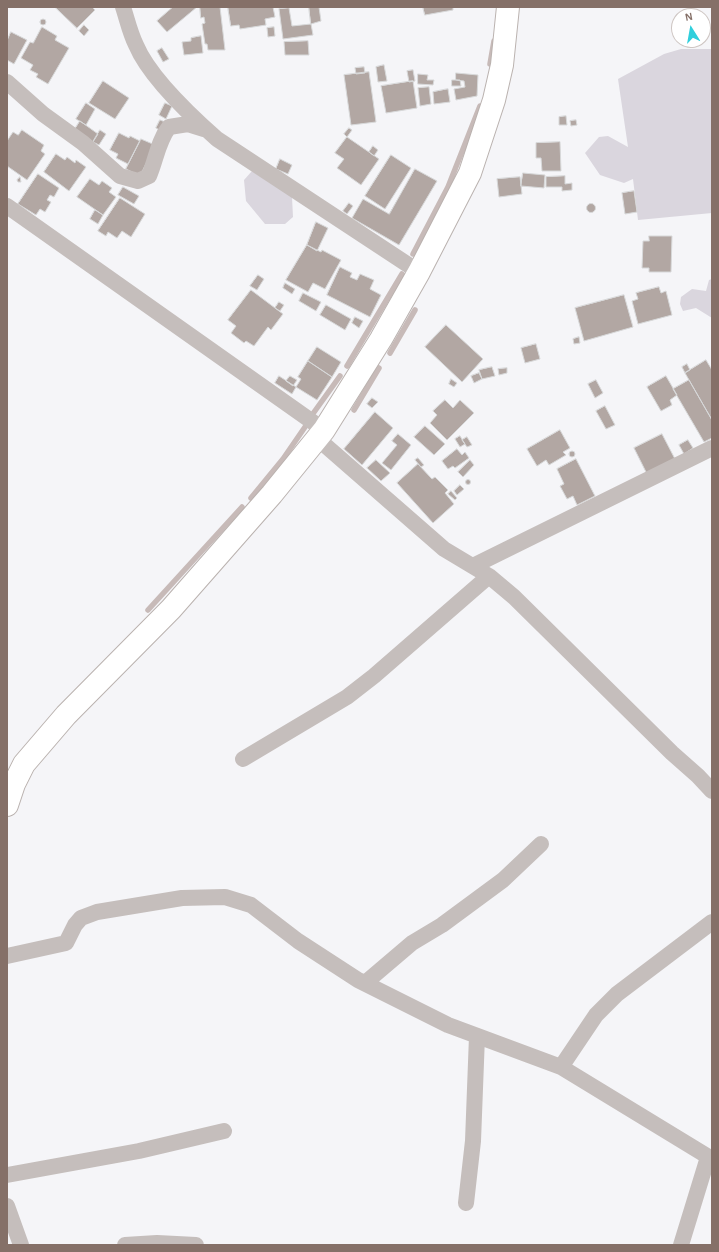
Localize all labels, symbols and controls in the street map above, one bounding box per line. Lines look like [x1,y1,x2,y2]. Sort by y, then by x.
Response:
north arrow [671,8,711,48]
text: N [684,11,694,23]

